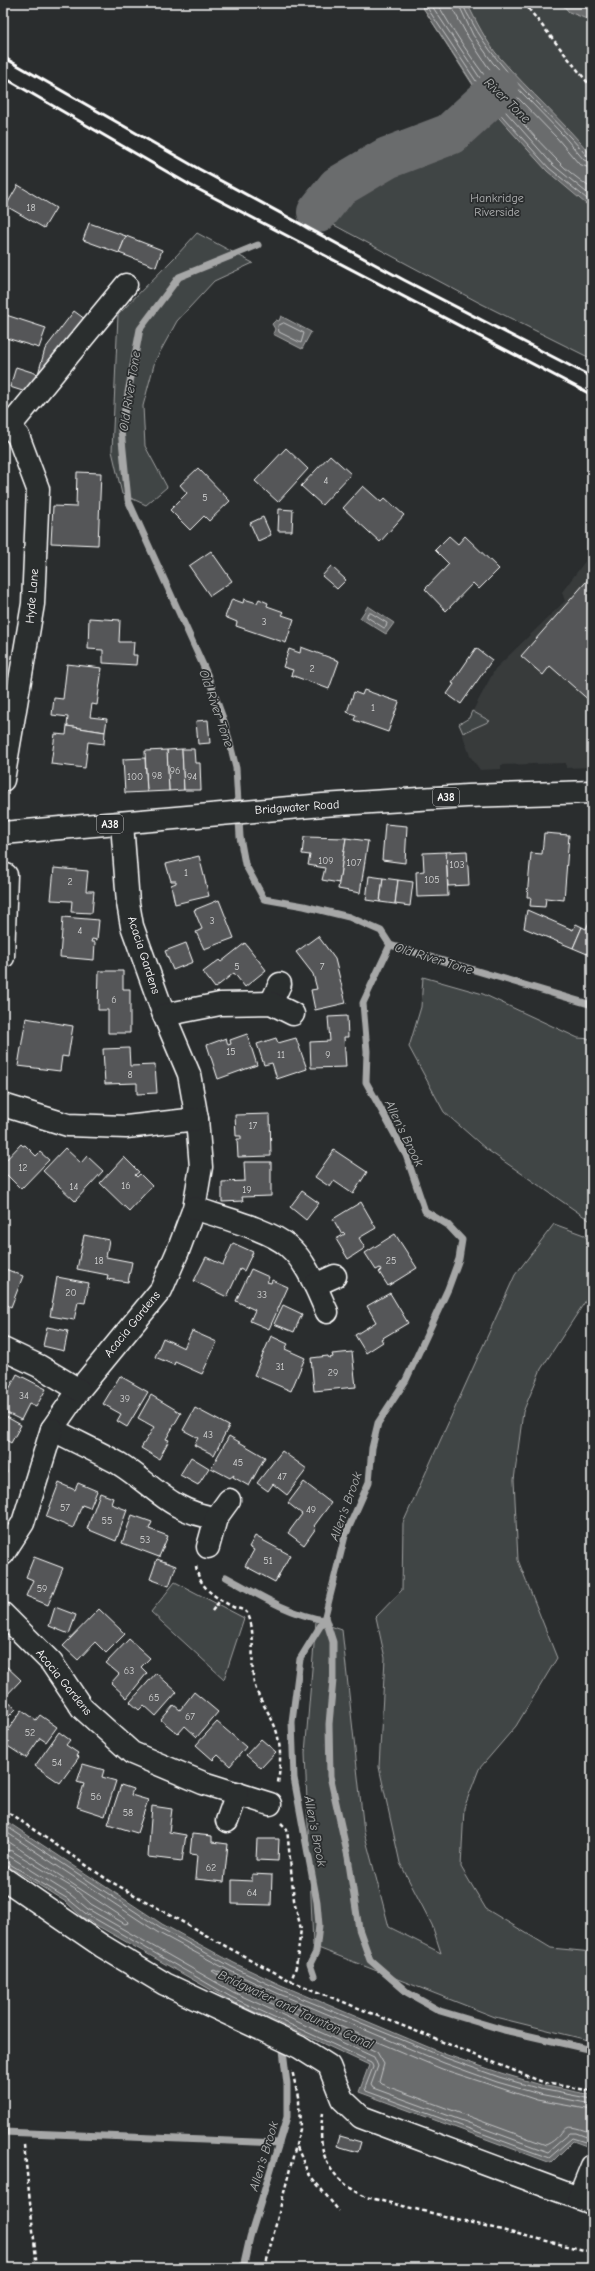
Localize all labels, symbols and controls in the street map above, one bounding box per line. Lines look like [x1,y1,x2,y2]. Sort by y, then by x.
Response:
water label: River Tone [481,75,534,126]
park label: Hankridge Riverside [470,191,524,219]
house number: 18 [26,202,36,214]
water label: Old River Tone [116,350,143,432]
house number: 4 [324,475,329,487]
house number: 5 [202,492,208,504]
street label: Hyde Lane [23,568,41,624]
house number: 3 [261,616,267,628]
house number: 2 [309,663,315,675]
water label: Old River Tone [196,668,237,749]
house number: 1 [371,702,375,714]
house number: 96 [170,765,180,777]
house number: 98 [152,770,162,782]
house number: 100 [127,771,143,783]
house number: 94 [187,771,197,783]
road number: A38 [433,788,459,806]
street label: Bridgwater Road [254,797,340,817]
road number: A38 [97,815,123,833]
house number: 109 [318,855,334,867]
house number: 107 [347,857,362,869]
house number: 103 [449,859,465,871]
house number: 1 [184,867,188,879]
house number: 105 [424,874,440,886]
house number: 2 [67,876,73,888]
street label: Acacia Gardens [125,914,163,996]
house number: 3 [209,915,215,927]
house number: 4 [78,925,83,937]
water label: Old River Tone [393,939,475,978]
house number: 5 [234,961,240,973]
house number: 7 [320,961,325,973]
house number: 6 [111,994,117,1006]
house number: 15 [226,1046,236,1058]
house number: 11 [277,1049,285,1061]
house number: 9 [325,1049,331,1061]
house number: 8 [127,1069,133,1081]
water label: Allen's Brook [382,1097,427,1169]
house number: 17 [249,1120,258,1132]
house number: 12 [18,1162,28,1174]
house number: 16 [121,1180,131,1192]
house number: 14 [70,1181,79,1193]
house number: 19 [242,1184,252,1196]
house number: 18 [94,1255,104,1267]
house number: 25 [386,1255,396,1267]
house number: 20 [65,1287,77,1299]
street label: Acacia Gardens [101,1288,163,1360]
house number: 33 [257,1289,267,1301]
house number: 31 [275,1361,285,1373]
house number: 29 [328,1367,338,1379]
house number: 34 [19,1390,29,1402]
house number: 39 [120,1393,130,1405]
house number: 43 [203,1429,213,1441]
house number: 45 [233,1457,243,1469]
water label: Allen's Brook [326,1469,365,1543]
house number: 47 [277,1471,287,1483]
house number: 57 [60,1502,70,1514]
house number: 49 [306,1504,316,1516]
house number: 55 [102,1515,112,1527]
house number: 53 [140,1534,150,1546]
house number: 51 [263,1555,273,1567]
house number: 59 [37,1583,47,1595]
street label: Acacia Gardens [33,1646,95,1718]
house number: 63 [124,1665,134,1677]
house number: 65 [149,1692,159,1704]
house number: 67 [185,1711,195,1723]
house number: 52 [25,1727,35,1739]
house number: 54 [52,1757,62,1769]
house number: 56 [91,1791,101,1803]
water label: Allen's Brook [301,1793,330,1868]
house number: 58 [123,1807,133,1819]
house number: 62 [206,1862,216,1874]
house number: 64 [247,1887,257,1899]
water label: Bridgwater and Taunton Canal [216,1967,376,2052]
water label: Allen's Brook [245,2119,281,2194]

